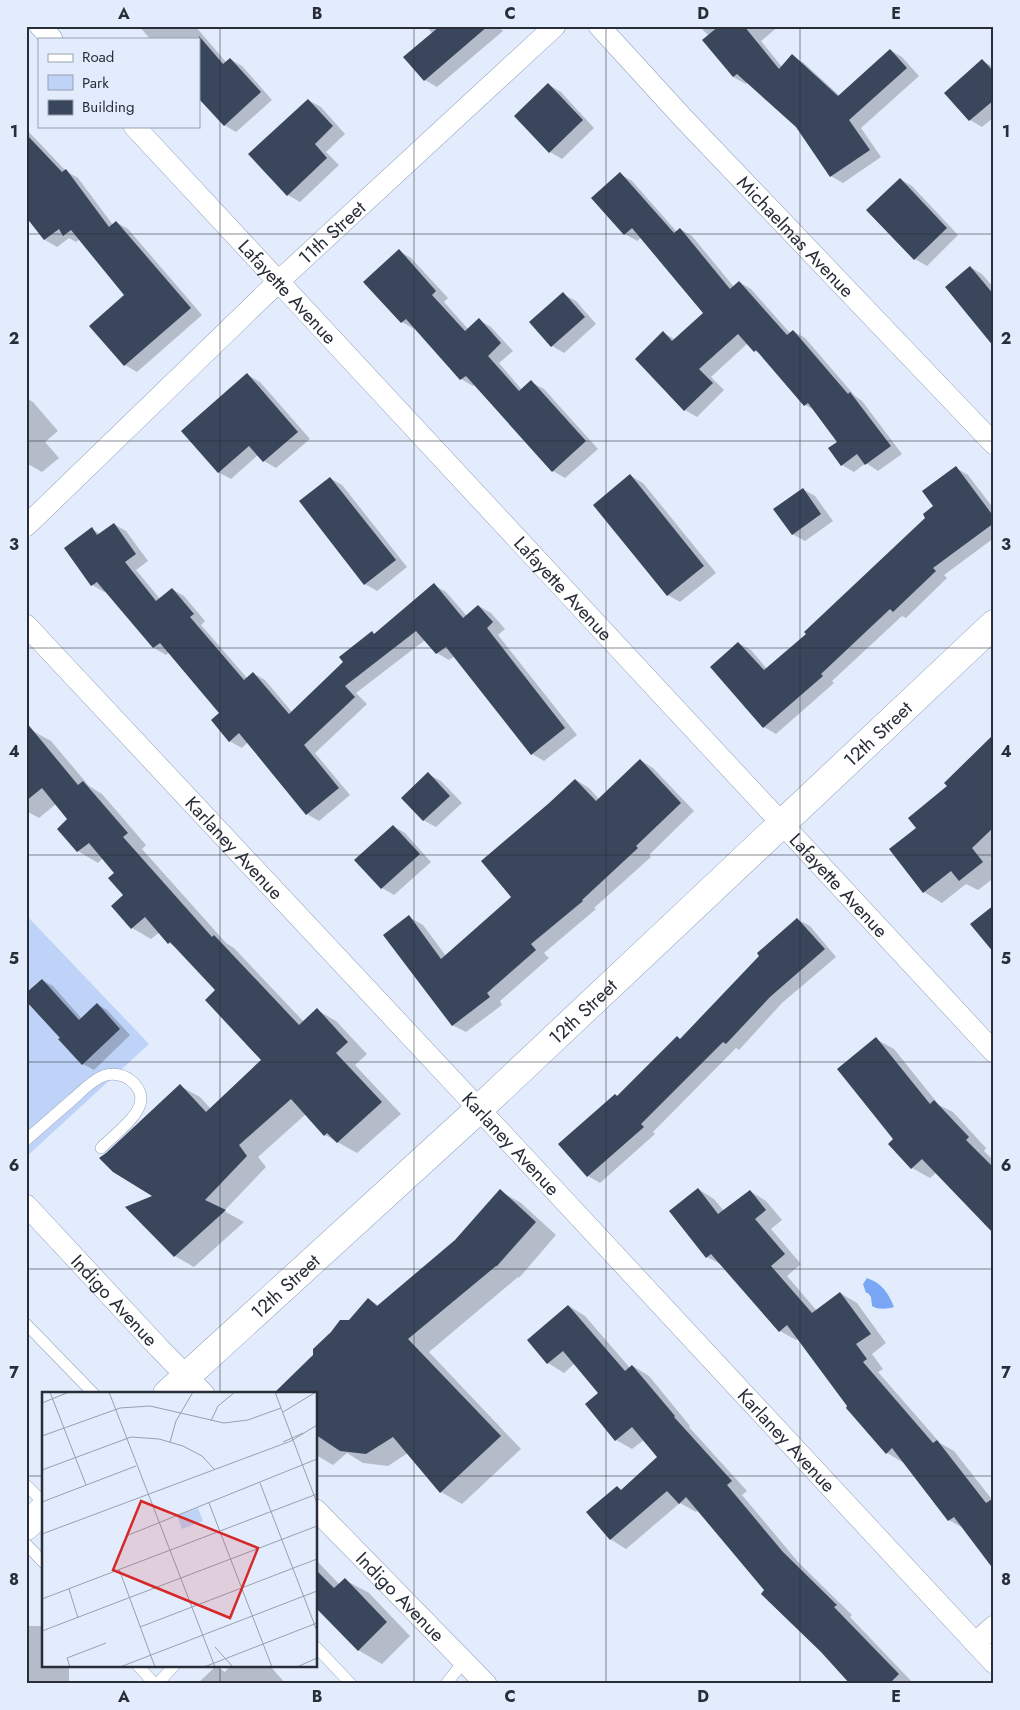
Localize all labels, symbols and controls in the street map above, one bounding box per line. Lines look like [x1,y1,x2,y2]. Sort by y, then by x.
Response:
text: A [117,2,130,25]
text: B [312,2,322,25]
text: C [504,2,516,25]
text: D [697,2,709,25]
text: E [891,2,901,25]
legend [38,38,200,128]
text: Road [82,46,114,68]
text: Park [82,72,109,94]
text: Building [82,96,134,118]
text: 1 [10,120,18,143]
text: 1 [1002,120,1010,143]
street label: Michaelmas Avenue [731,170,860,304]
street label: 11th Street [293,194,372,271]
street label: Lafayette Avenue [232,234,343,350]
text: 2 [9,327,19,350]
text: 2 [1001,327,1011,350]
street label: Lafayette Avenue [508,530,619,647]
text: 3 [9,533,19,556]
text: 3 [1001,533,1011,556]
street label: 12th Street [838,695,918,773]
text: 4 [8,740,20,763]
text: 4 [1000,740,1012,763]
street label: Karlaney Avenue [179,790,289,906]
street label: Lafayette Avenue [783,827,894,944]
text: 5 [9,947,19,970]
text: 5 [1001,947,1011,970]
street label: 12th Street [543,972,624,1051]
street label: Karlaney Avenue [456,1086,566,1202]
text: 6 [9,1154,19,1177]
text: 6 [1001,1154,1011,1177]
street label: 12th Street [245,1248,326,1325]
street label: Indigo Avenue [65,1249,164,1353]
text: 7 [9,1361,19,1384]
text: 7 [1001,1361,1011,1384]
street label: Karlaney Avenue [731,1383,842,1498]
inset map [42,1392,318,1668]
street label: Indigo Avenue [350,1546,451,1648]
text: 8 [9,1568,19,1591]
text: 8 [1001,1568,1011,1591]
text: A [117,1685,130,1708]
text: B [312,1685,322,1708]
text: C [504,1685,516,1708]
text: D [697,1685,709,1708]
text: E [891,1685,901,1708]

